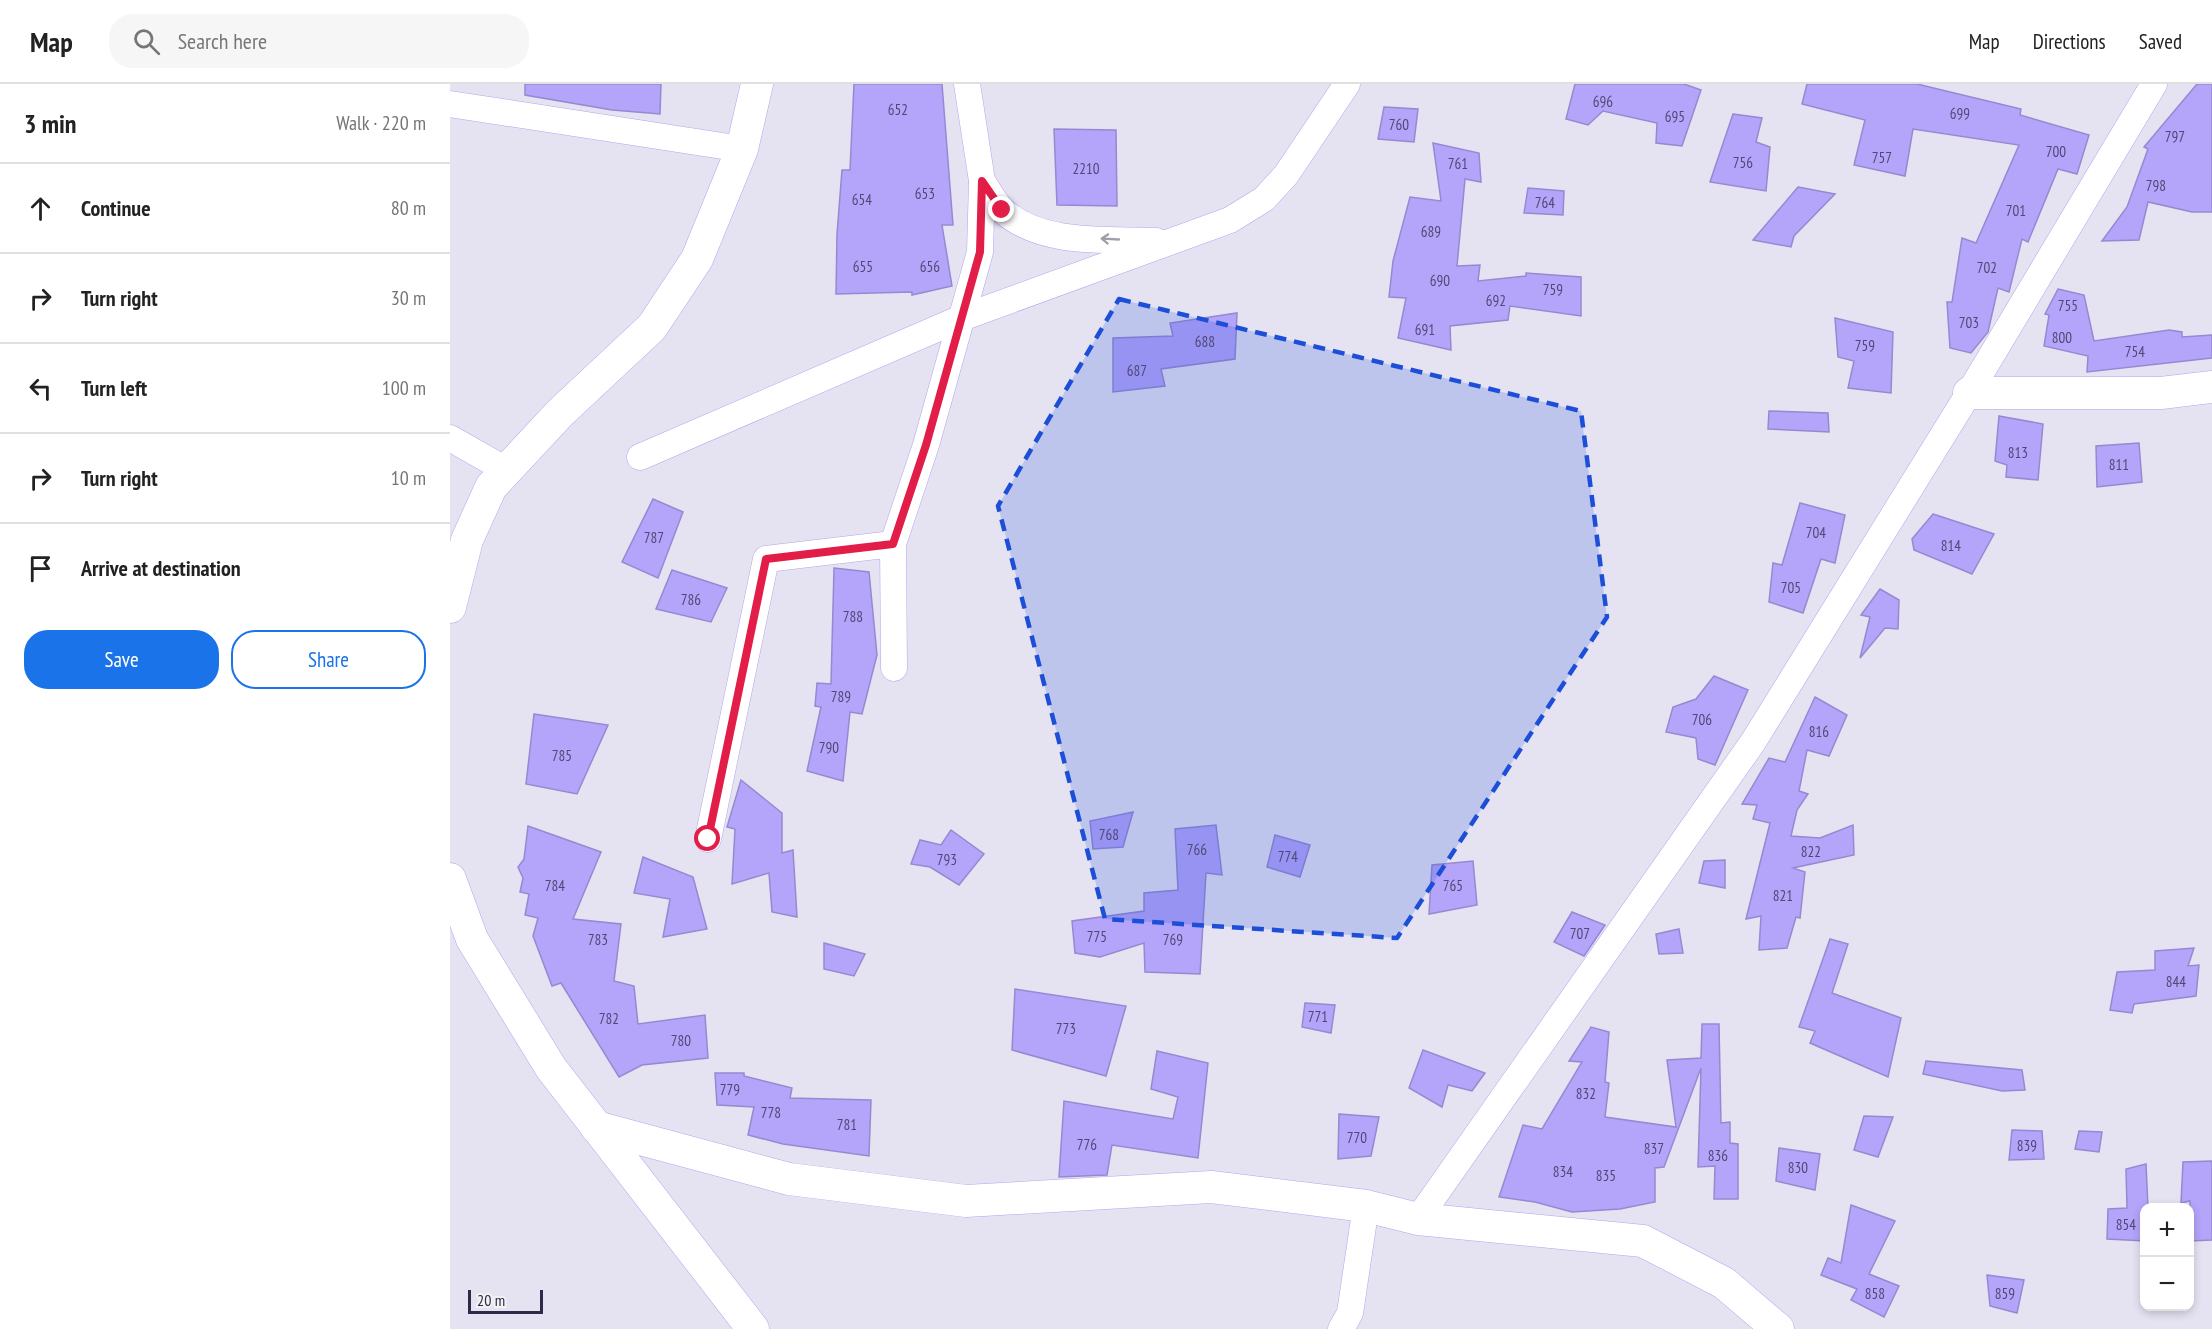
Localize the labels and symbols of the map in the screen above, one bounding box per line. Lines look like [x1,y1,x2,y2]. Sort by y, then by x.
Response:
house number: 696 [1593,92,1613,111]
house number: 652 [888,100,908,119]
house number: 699 [1950,104,1970,123]
house number: 695 [1665,107,1685,126]
house number: 760 [1389,115,1409,134]
house number: 797 [2165,127,2185,146]
house number: 700 [2046,142,2066,161]
house number: 757 [1872,148,1892,167]
house number: 756 [1733,153,1753,172]
house number: 761 [1448,154,1468,173]
house number: 2210 [1072,159,1100,178]
house number: 798 [2146,176,2166,195]
house number: 653 [915,184,935,203]
house number: 654 [852,190,872,209]
house number: 764 [1535,193,1555,212]
route end [988,196,1014,222]
house number: 701 [2006,201,2026,220]
house number: 689 [1421,222,1441,241]
one-way arrow [1101,234,1121,245]
house number: 655 [853,257,873,276]
house number: 656 [920,257,940,276]
house number: 702 [1977,258,1997,277]
house number: 690 [1430,271,1450,290]
house number: 759 [1543,280,1563,299]
house number: 692 [1486,291,1506,310]
house number: 755 [2058,296,2078,315]
house number: 703 [1959,313,1979,332]
house number: 691 [1415,320,1435,339]
house number: 800 [2052,328,2072,347]
house number: 688 [1195,332,1215,351]
house number: 759 [1855,336,1875,355]
house number: 754 [2125,342,2145,361]
house number: 687 [1127,361,1147,380]
house number: 813 [2008,443,2028,462]
house number: 811 [2109,455,2129,474]
house number: 704 [1806,523,1826,542]
house number: 787 [644,528,664,547]
house number: 814 [1941,536,1961,555]
house number: 705 [1781,578,1801,597]
house number: 786 [681,590,701,609]
house number: 788 [843,607,863,626]
house number: 789 [831,687,851,706]
house number: 706 [1692,710,1712,729]
house number: 816 [1809,722,1829,741]
house number: 790 [819,738,839,757]
house number: 785 [552,746,572,765]
route start [694,825,720,851]
house number: 768 [1099,825,1119,844]
house number: 766 [1187,840,1207,859]
house number: 822 [1801,842,1821,861]
house number: 774 [1278,847,1298,866]
house number: 793 [937,850,957,869]
house number: 784 [545,876,565,895]
house number: 765 [1443,876,1463,895]
house number: 821 [1773,886,1793,905]
house number: 707 [1570,924,1590,943]
house number: 775 [1087,927,1107,946]
house number: 783 [588,930,608,949]
house number: 769 [1163,930,1183,949]
house number: 844 [2166,972,2186,991]
house number: 771 [1308,1007,1328,1026]
house number: 782 [599,1009,619,1028]
house number: 773 [1056,1019,1076,1038]
house number: 780 [671,1031,691,1050]
house number: 779 [720,1080,740,1099]
house number: 832 [1576,1084,1596,1103]
house number: 778 [761,1103,781,1122]
house number: 781 [837,1115,857,1134]
house number: 770 [1347,1128,1367,1147]
house number: 776 [1077,1135,1097,1154]
house number: 839 [2017,1136,2037,1155]
house number: 837 [1644,1139,1664,1158]
house number: 836 [1708,1146,1728,1165]
house number: 830 [1788,1158,1808,1177]
house number: 834 [1553,1162,1573,1181]
house number: 835 [1596,1166,1616,1185]
house number: 854 [2116,1215,2136,1234]
house number: 858 [1865,1284,1885,1303]
house number: 859 [1995,1284,2015,1303]
scale bar [468,1287,543,1314]

